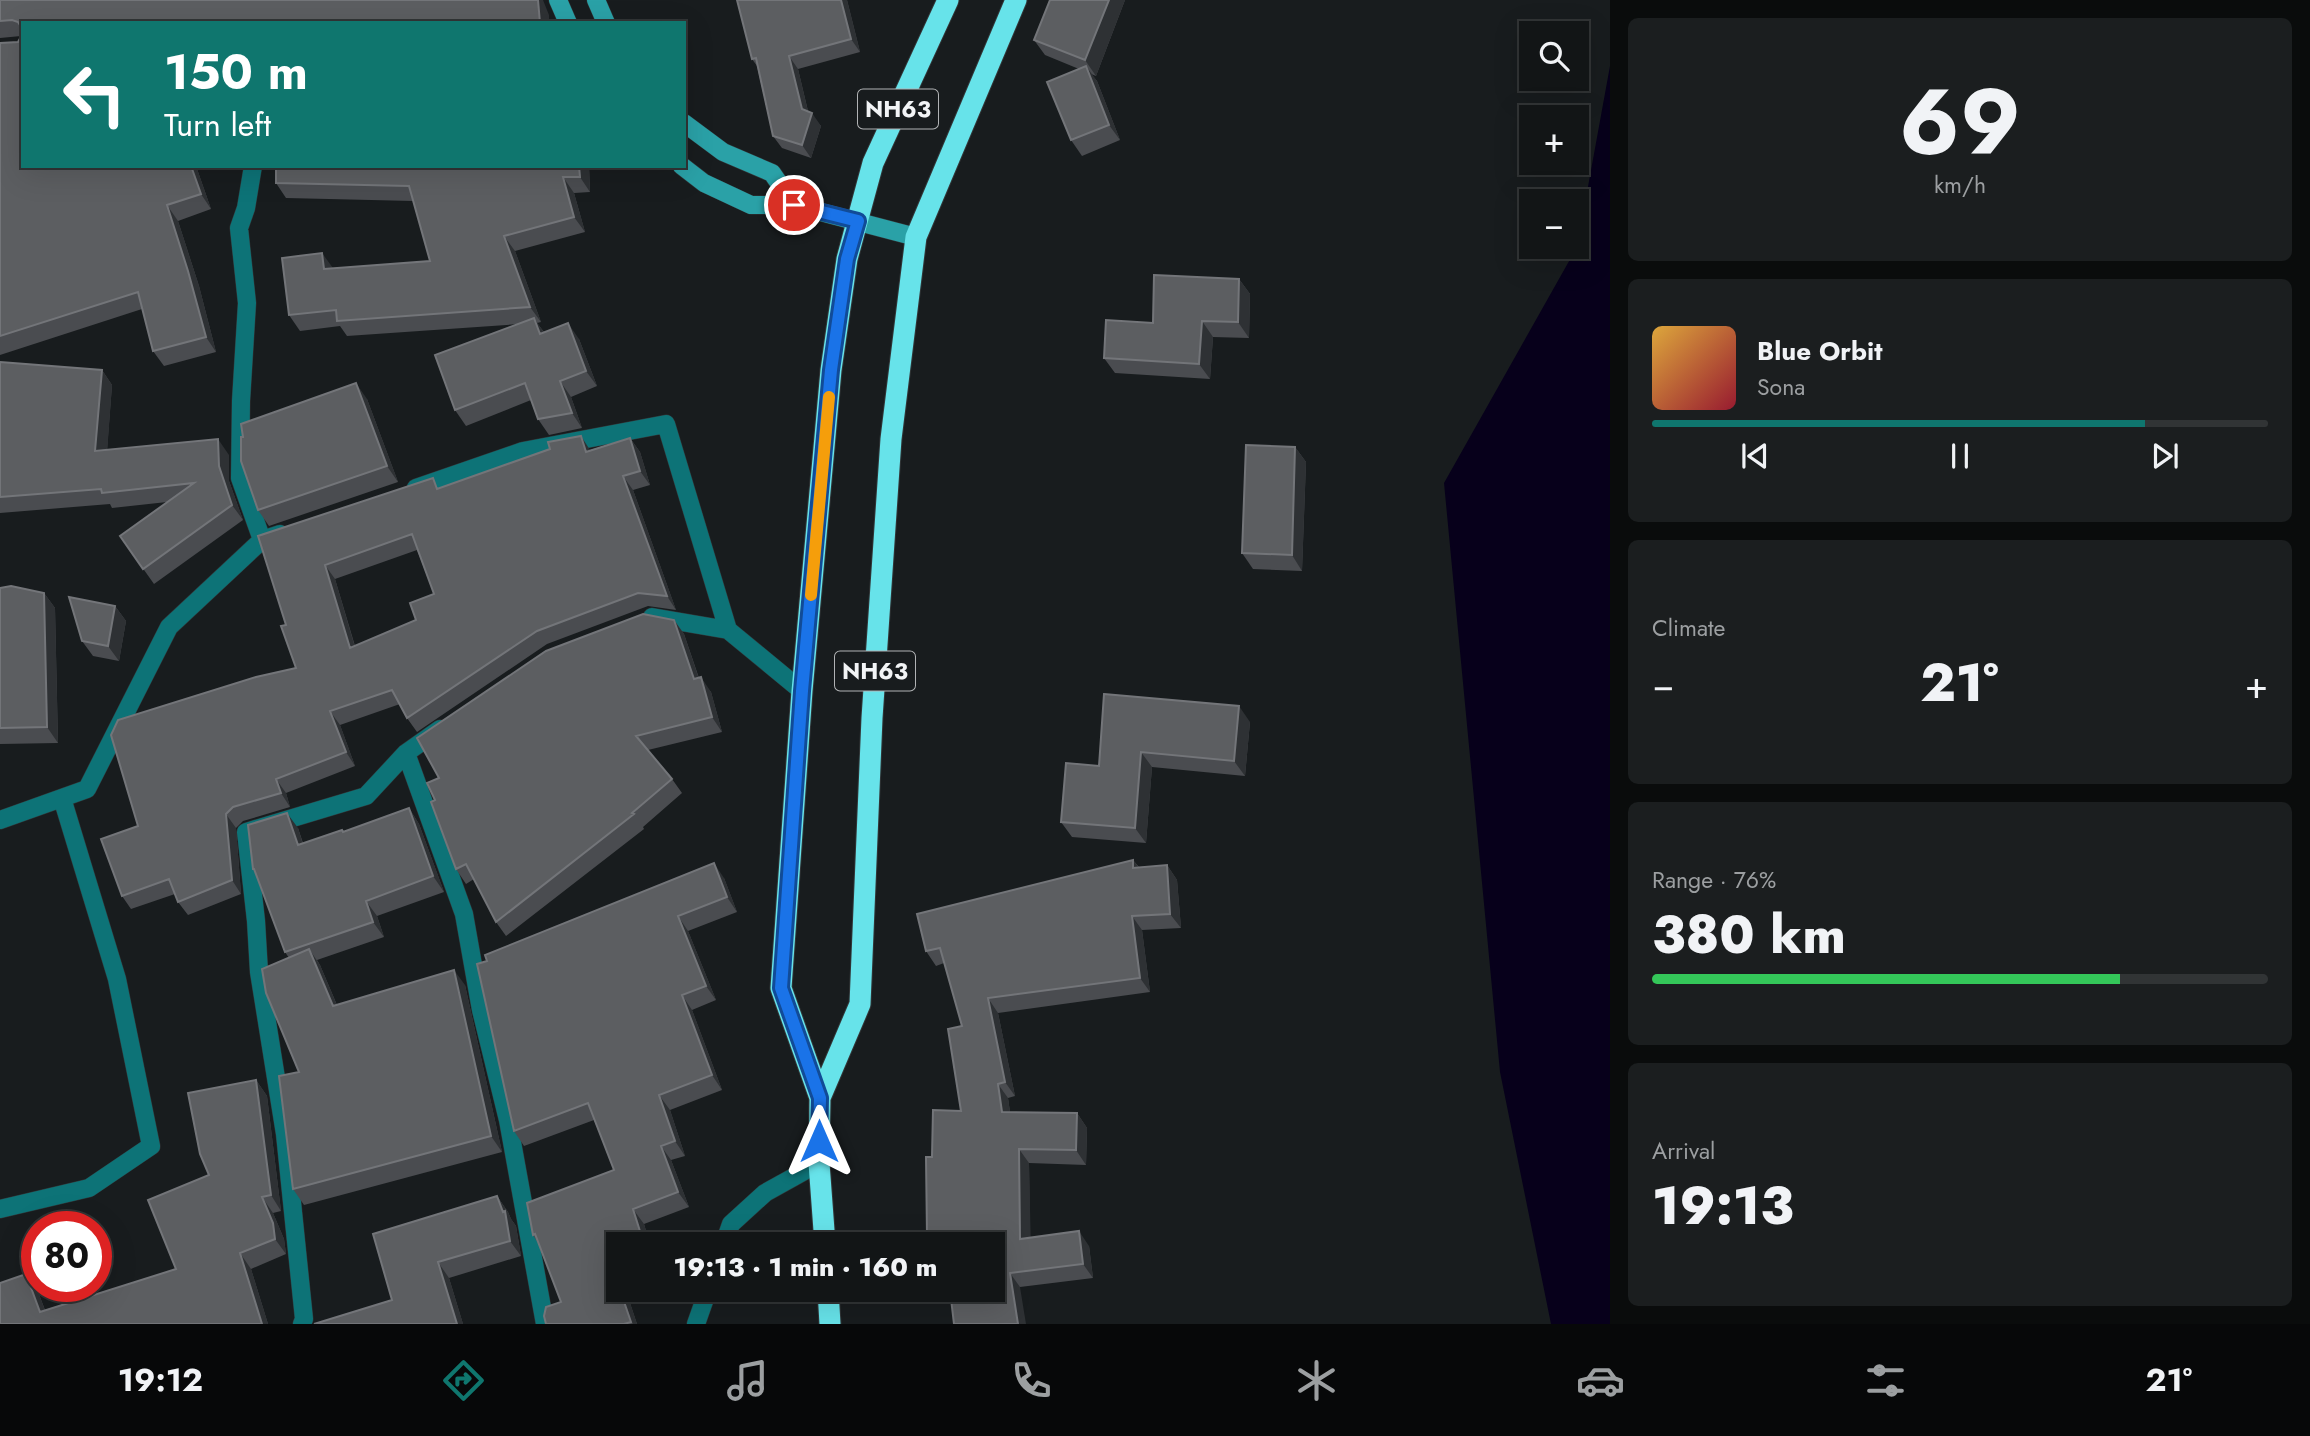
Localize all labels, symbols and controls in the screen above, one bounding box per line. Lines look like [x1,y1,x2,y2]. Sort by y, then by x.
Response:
map controls [1519,21,1589,259]
button: search [1519,21,1589,91]
text: 150 m [164,37,308,107]
icon: left [49,49,140,140]
text: 69 [1899,57,2021,188]
road number: NH63 [858,90,938,128]
text: Turn left [164,102,271,148]
button: + [1519,105,1589,175]
text: km/h [1934,168,1986,202]
pin [764,175,824,235]
icon: arrive [775,186,813,224]
button: − [1519,189,1589,259]
text: Blue Orbit [1757,332,1882,370]
text: Sona [1757,370,1805,404]
icon: previous [1736,437,1774,475]
icon: pause [1941,437,1979,475]
icon: next [2146,437,2184,475]
text: Climate [1652,611,1725,645]
text: 21° [1920,645,1999,721]
road number: NH63 [835,652,915,691]
text: − [1652,657,1674,712]
text: + [2245,657,2268,712]
text: Range · 76% [1652,863,1776,897]
text: 380 km [1652,897,1846,973]
position arrow [782,1104,856,1178]
text: Arrival [1652,1134,1715,1168]
text: 19:13 [1652,1168,1794,1244]
speed limit sign: 80 [21,1211,112,1302]
text: 19:13 · 1 min · 160 m [674,1248,937,1286]
icon: directions [439,1356,488,1405]
icon: music [723,1356,772,1405]
icon: phone [1007,1356,1056,1405]
icon: climate [1292,1356,1341,1405]
icon: car [1576,1356,1625,1405]
icon: filters [1861,1356,1910,1405]
text: 19:12 [118,1357,203,1403]
text: 21° [2145,1357,2192,1403]

